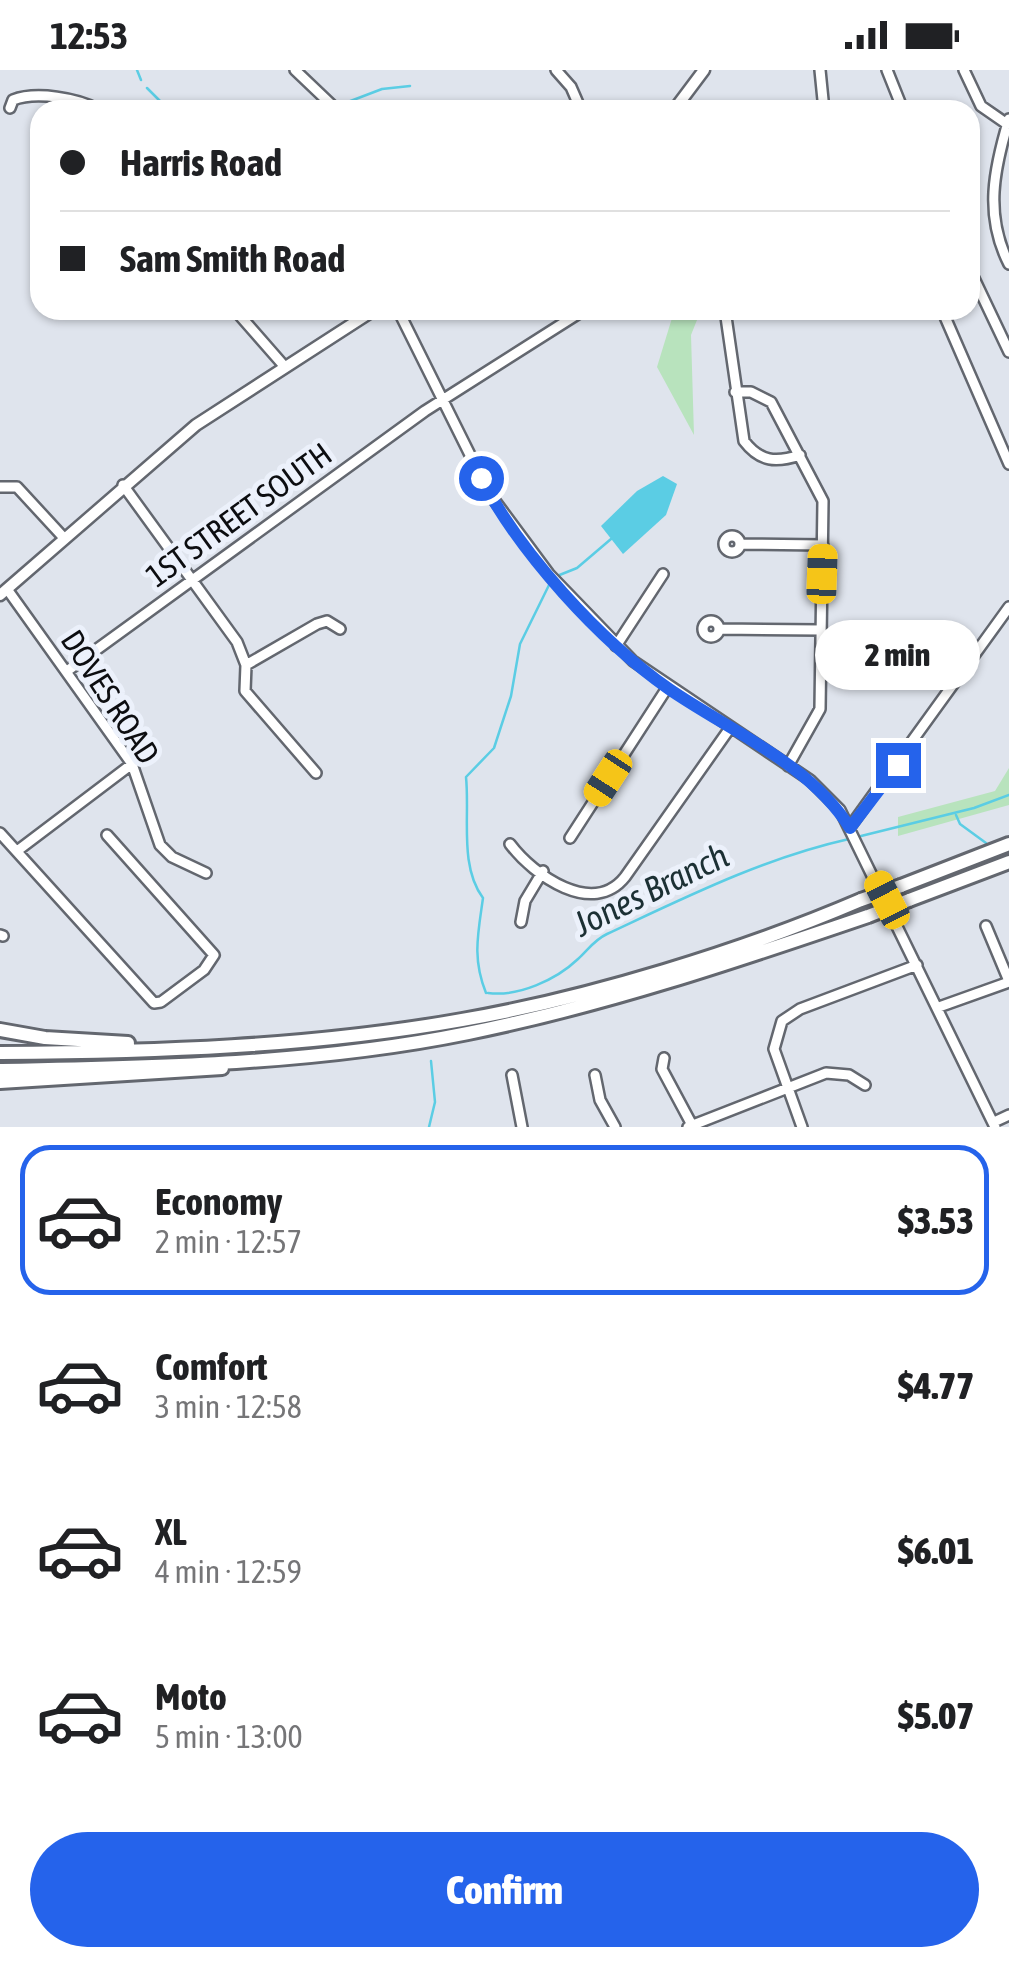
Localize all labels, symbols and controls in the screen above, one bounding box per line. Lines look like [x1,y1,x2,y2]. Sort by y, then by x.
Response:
text: 12:53 [50,14,128,57]
text: Harris Road [120,141,282,184]
text: Sam Smith Road [120,237,345,280]
street label: 1ST STREET SOUTH [139,435,338,594]
route start [459,456,504,501]
car [806,543,838,605]
callout: 2 min [816,620,980,690]
street label: DOVES ROAD [54,623,167,770]
text: 2 min [865,636,930,673]
route end [876,743,921,788]
car [579,745,637,811]
water label: Jones Branch [566,835,734,944]
car [860,866,914,934]
icon: car [35,1175,125,1265]
text: Economy [155,1180,282,1223]
text: $3.53 [898,1199,974,1242]
text: 2 min · 12:57 [155,1223,302,1260]
icon: car [35,1340,125,1430]
text: Comfort [155,1345,267,1388]
text: $4.77 [898,1364,974,1407]
text: 3 min · 12:58 [155,1388,302,1425]
icon: car [35,1505,125,1595]
text: XL [155,1510,187,1553]
text: $6.01 [898,1529,974,1572]
text: 4 min · 12:59 [155,1553,302,1590]
icon: car [35,1670,125,1760]
text: Moto [155,1675,227,1718]
text: $5.07 [898,1694,974,1737]
text: 5 min · 13:00 [155,1718,302,1755]
button: Confirm [30,1832,979,1947]

